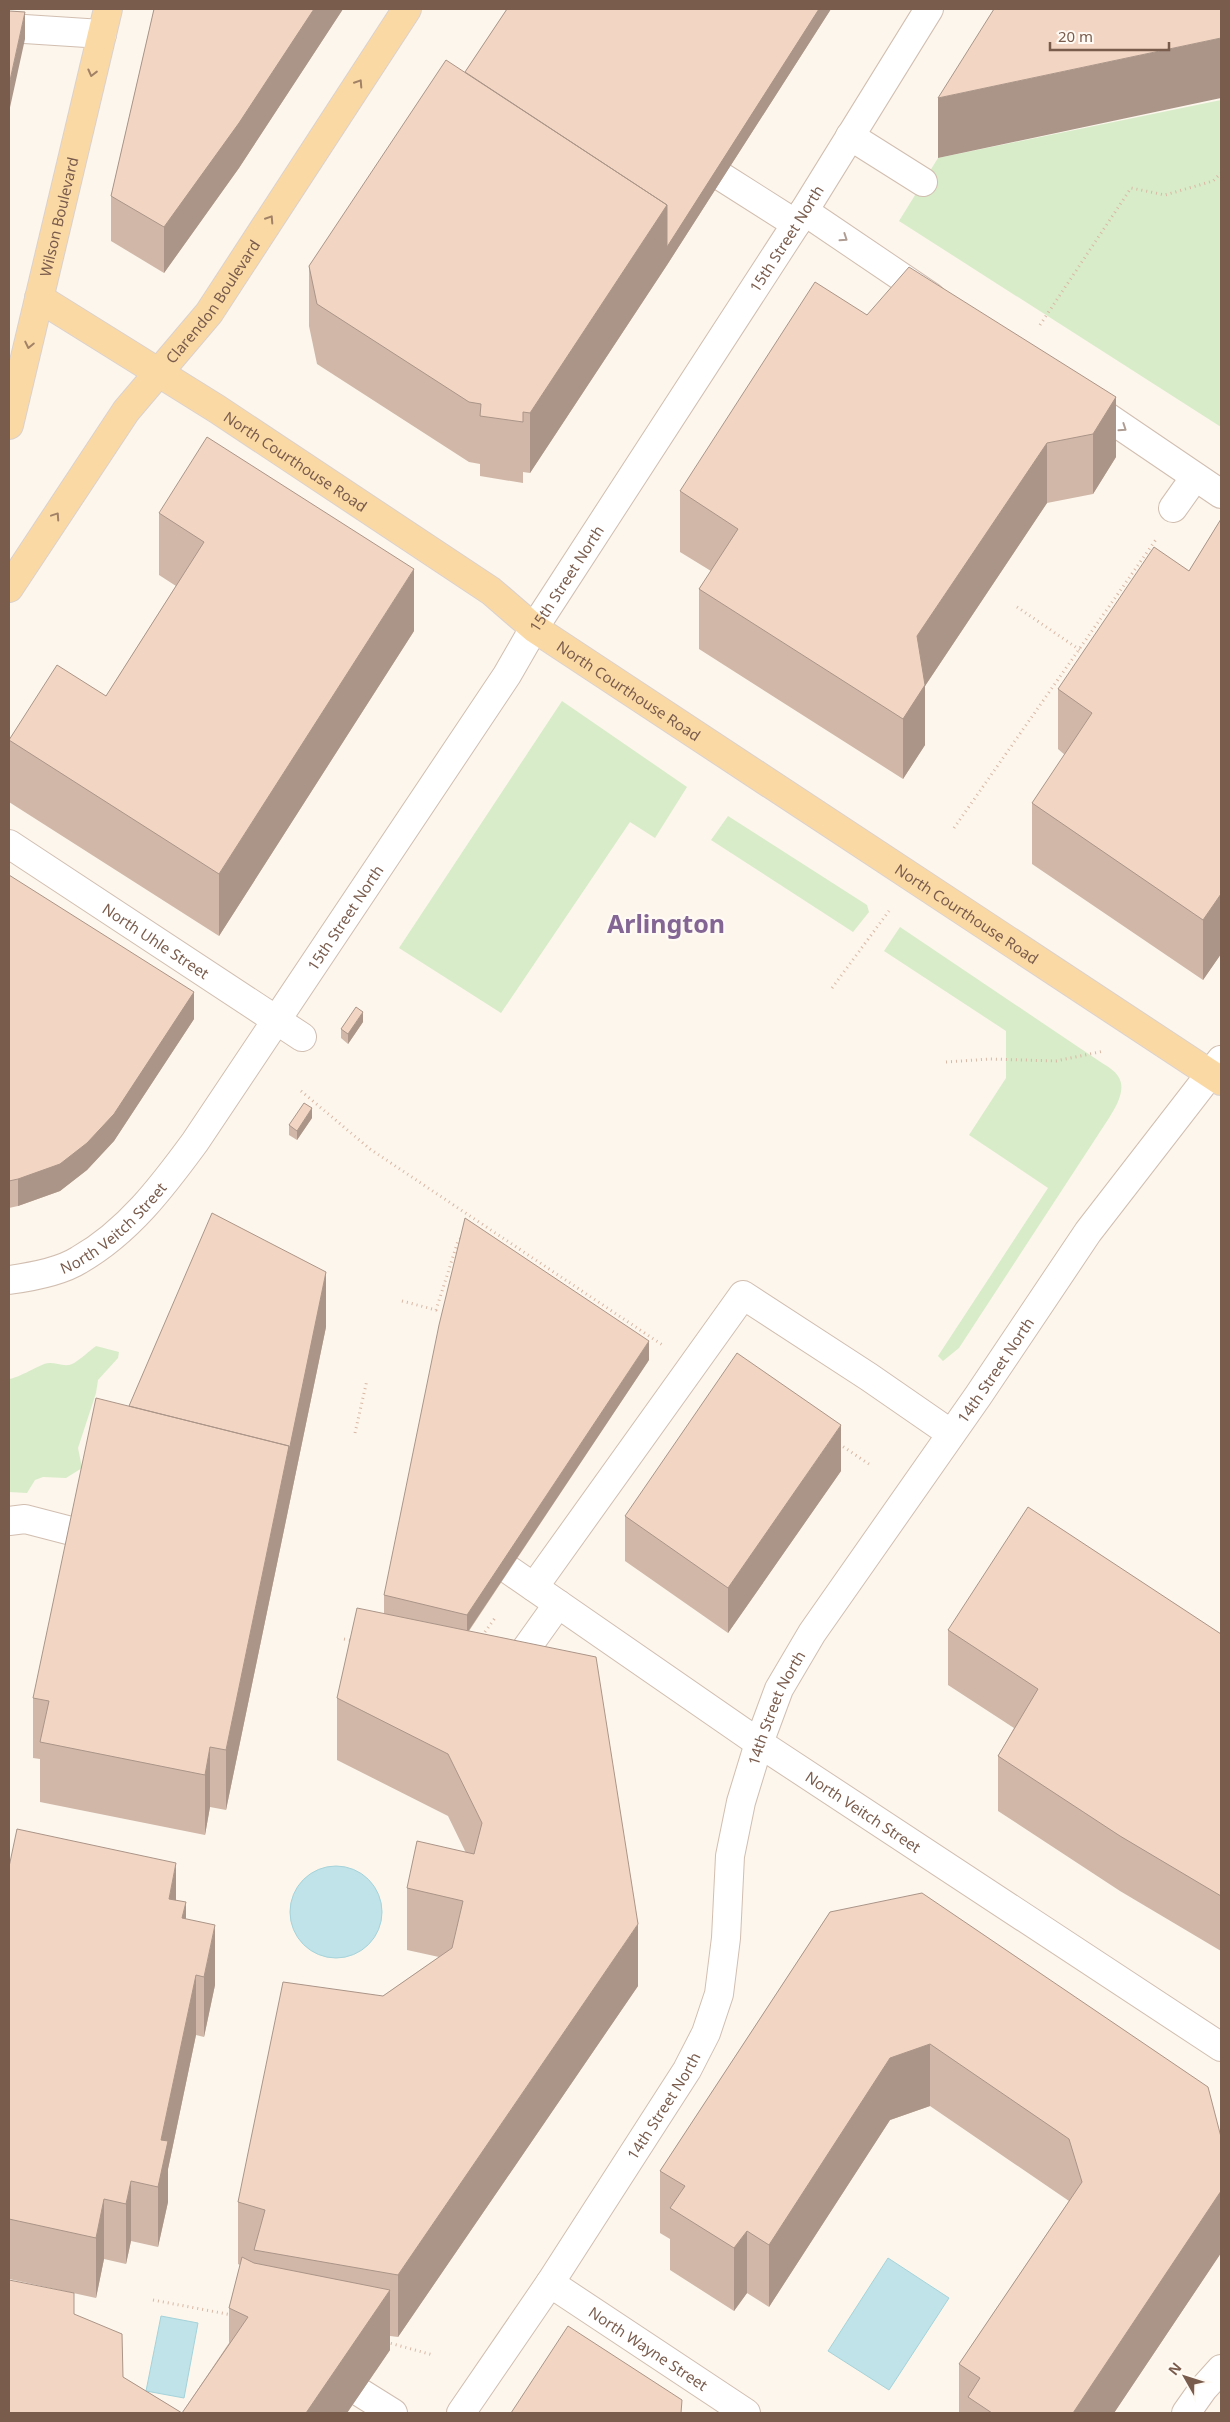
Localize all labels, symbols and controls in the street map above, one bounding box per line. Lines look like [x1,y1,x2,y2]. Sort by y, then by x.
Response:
scale bar [1050,20,1169,52]
text: 20 m [1058,26,1093,46]
one-way arrow [88,69,98,77]
one-way arrow [353,79,362,89]
street label: Wilson Boulevard [35,155,82,279]
street label: 15th Street North [745,181,828,296]
one-way arrow [264,216,273,225]
one-way arrow [838,232,848,241]
street label: Clarendon Boulevard [161,236,264,367]
one-way arrow [24,341,34,350]
street label: North Courthouse Road [220,406,371,516]
one-way arrow [1117,422,1127,431]
one-way arrow [49,513,59,522]
street label: 15th Street North [524,521,608,635]
street label: North Courthouse Road [553,636,704,745]
street label: North Courthouse Road [891,859,1043,968]
street label: 15th Street North [302,861,387,974]
street label: North Uhle Street [99,898,214,984]
district label: Arlington [607,906,725,940]
street label: North Veitch Street [57,1177,171,1278]
street label: 14th Street North [952,1313,1038,1427]
street label: 14th Street North [743,1647,809,1767]
street label: North Veitch Street [802,1766,925,1857]
street label: 14th Street North [622,2049,704,2163]
street label: North Wayne Street [585,2302,712,2395]
north arrow [1160,2352,1210,2402]
text: N [1164,2358,1185,2379]

